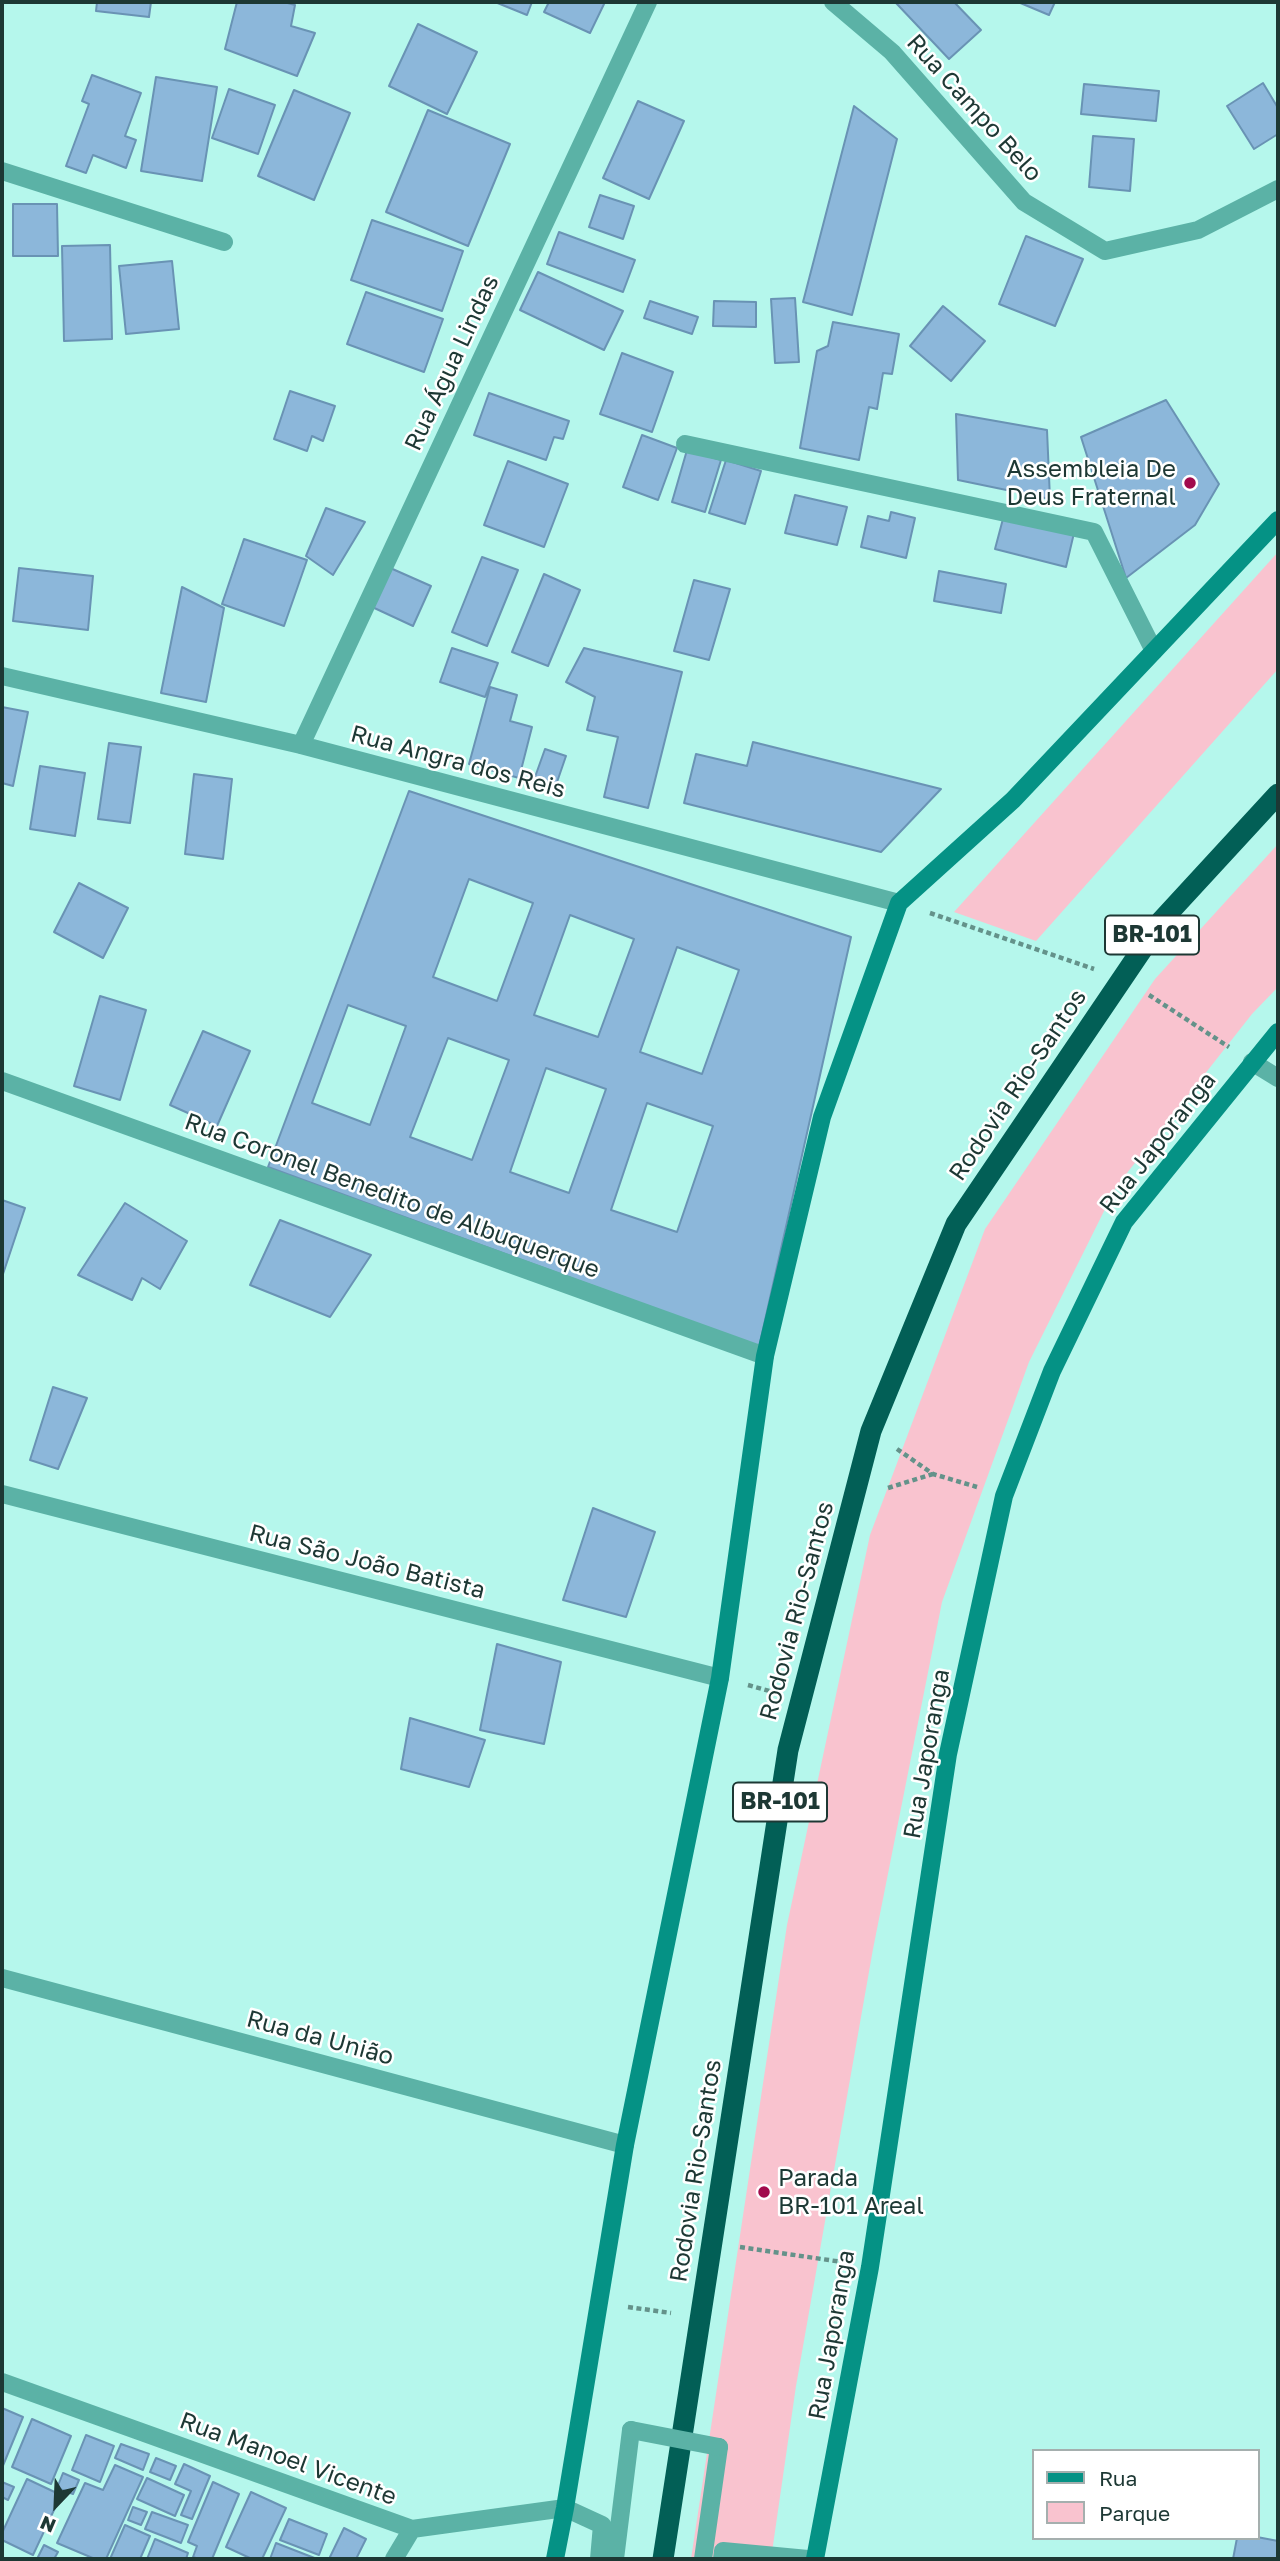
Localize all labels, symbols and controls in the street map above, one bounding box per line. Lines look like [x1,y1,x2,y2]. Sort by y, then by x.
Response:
street label: Rua Campo Belo [900,28,1048,188]
street label: Rua Água Lindas [399,271,505,455]
place label: Assembleia De Deus Fraternal [1006,455,1176,511]
marker: Assembleia De Deus Fraternal [1182,475,1198,491]
street label: Rua Angra dos Reis [347,719,569,805]
road number: BR-101 [1105,916,1199,954]
street label: Rodovia Rio-Santos [943,984,1093,1186]
street label: Rua Japoranga [1094,1066,1222,1220]
street label: Rua Coronel Benedito de Albuquerque [181,1107,603,1285]
street label: Rodovia Rio-Santos [754,1499,840,1723]
street label: Rua São João Batista [246,1519,488,1605]
street label: Rua Japoranga [898,1667,956,1841]
road number: BR-101 [733,1783,827,1822]
street label: Rua da União [243,2005,397,2071]
street label: Rodovia Rio-Santos [664,2058,728,2284]
place label: Parada BR-101 Areal [778,2164,924,2220]
marker: Parada BR-101 Areal [756,2184,772,2200]
street label: Rua Japoranga [803,2248,861,2422]
street label: Rua Manoel Vicente [176,2406,400,2512]
legend [1032,2449,1259,2540]
text: Rua [1099,2465,1137,2491]
north arrow [21,2470,91,2540]
text: Parque [1099,2500,1170,2526]
text: N [36,2511,59,2538]

